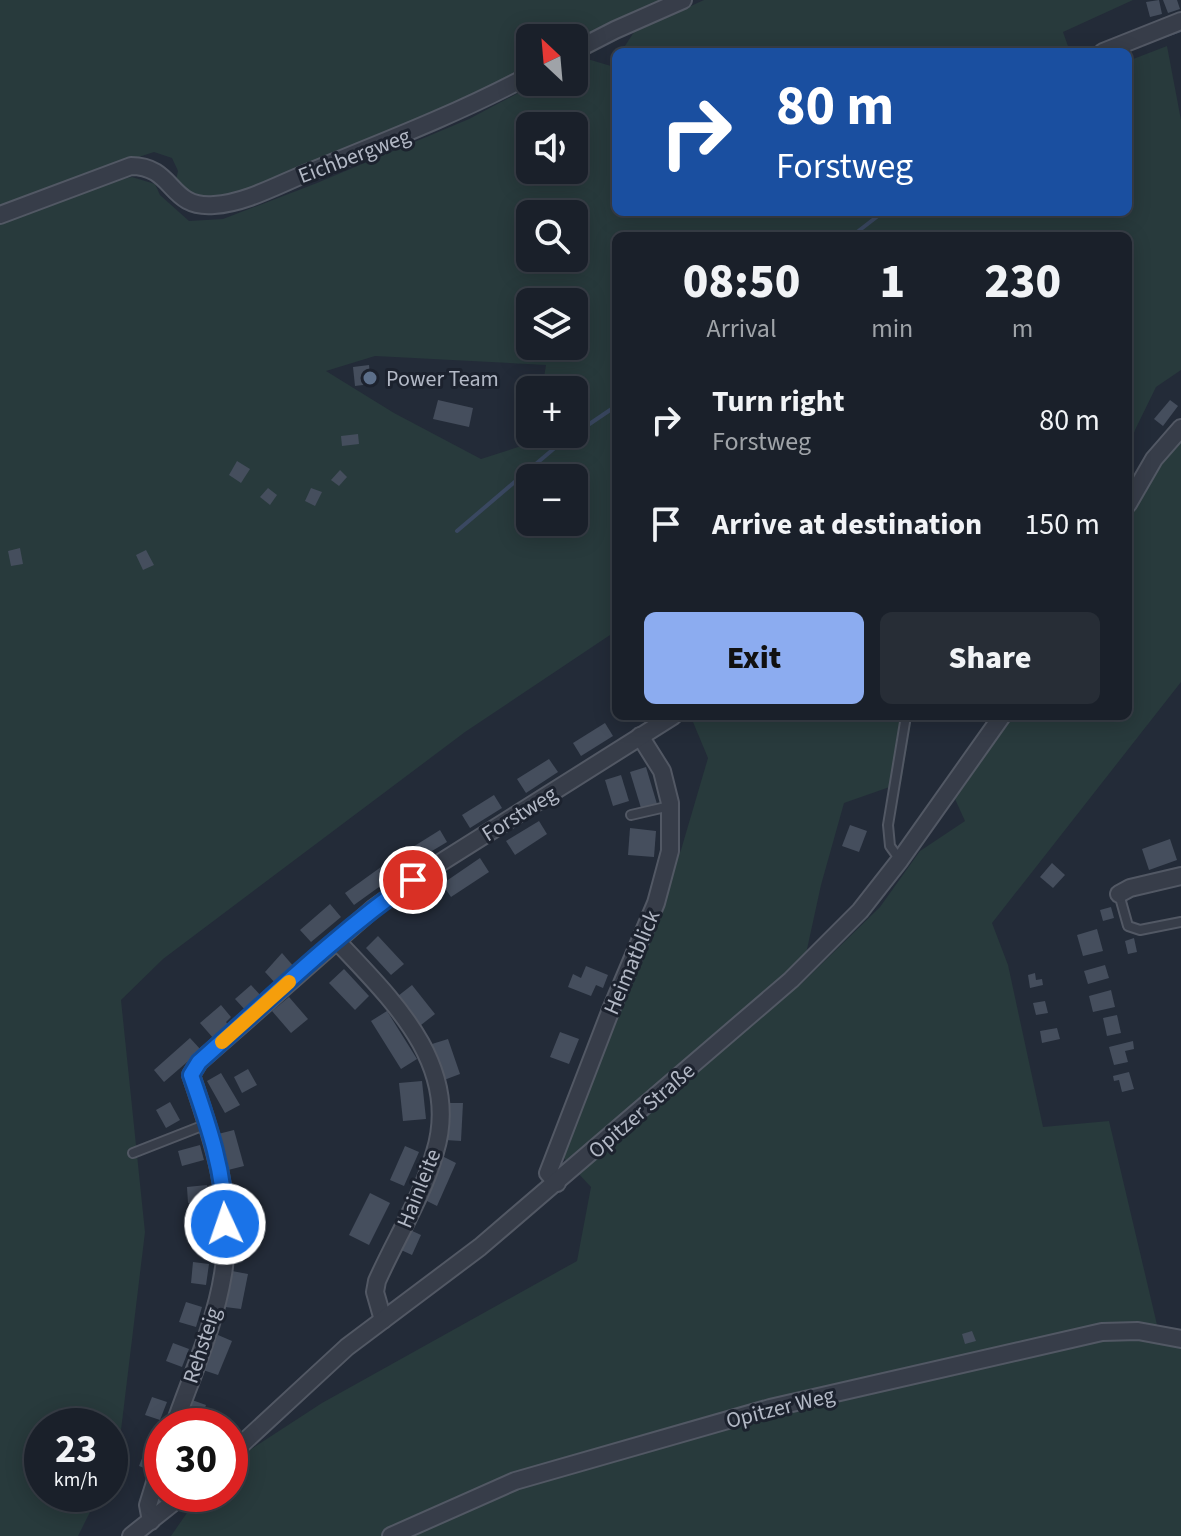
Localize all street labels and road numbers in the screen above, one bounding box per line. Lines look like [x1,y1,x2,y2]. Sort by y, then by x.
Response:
street label: Eichbergweg [294,120,415,192]
street label: Forstweg [476,778,564,850]
street label: Heimatblick [595,905,668,1020]
street label: Opitzer Straße [581,1055,702,1166]
street label: Hainleite [389,1144,449,1233]
street label: Rehsteig [175,1303,229,1388]
street label: Opitzer Weg [723,1379,838,1437]

